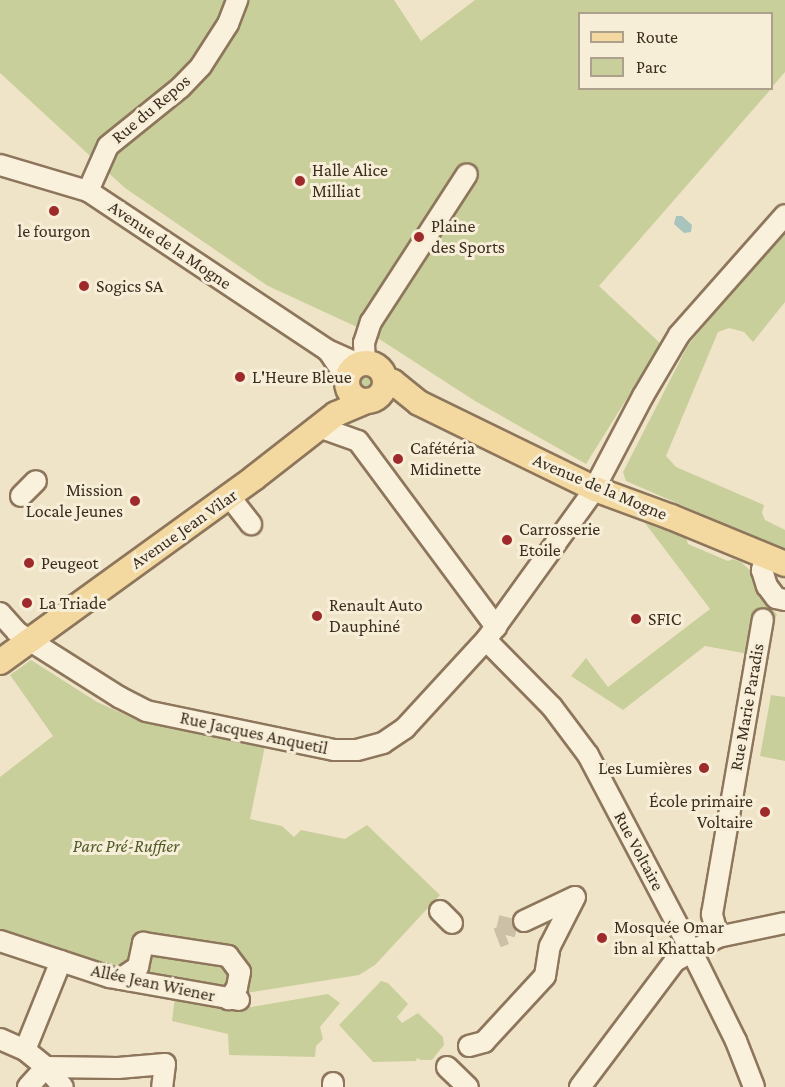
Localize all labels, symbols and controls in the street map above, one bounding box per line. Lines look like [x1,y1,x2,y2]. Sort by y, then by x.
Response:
legend [578,12,773,90]
text: Route [636,27,678,47]
text: Parc [636,57,667,77]
street label: Rue du Repos [107,70,195,148]
place label: Halle Alice Milliat [312,160,388,202]
marker: Halle Alice Milliat [293,174,307,188]
street label: Avenue de la Mogne [104,196,236,294]
marker: le fourgon [47,204,61,218]
place label: Plaine des Sports [431,216,505,258]
place label: le fourgon [17,220,91,242]
marker: Plaine des Sports [412,230,426,244]
place label: Sogics SA [96,275,163,297]
marker: Sogics SA [77,279,91,293]
place label: L'Heure Bleue [252,366,352,388]
marker: L'Heure Bleue [233,370,247,384]
place label: Cafétéria Midinette [410,438,481,480]
street label: Avenue de la Mogne [530,449,670,525]
marker: Cafétéria Midinette [391,452,405,466]
place label: Mission Locale Jeunes [26,480,123,522]
street label: Avenue Jean Vilar [127,484,241,574]
marker: Mission Locale Jeunes [128,494,142,508]
place label: Carrosserie Etoile [519,519,600,562]
marker: Carrosserie Etoile [500,533,514,547]
place label: Peugeot [41,552,99,574]
marker: Peugeot [22,556,36,570]
place label: La Triade [39,592,106,614]
place label: Renault Auto Dauphiné [329,595,423,638]
marker: La Triade [20,596,34,610]
place label: SFIC [648,608,681,630]
marker: Renault Auto Dauphiné [310,609,324,623]
marker: SFIC [629,612,643,626]
street label: Rue Marie Paradis [725,642,769,772]
street label: Rue Jacques Anquetil [178,707,330,759]
place label: Les Lumières [598,757,692,779]
marker: Les Lumières [697,761,711,775]
place label: École primaire Voltaire [649,791,753,834]
marker: École primaire Voltaire [758,805,772,819]
street label: Rue Voltaire [609,808,669,894]
park label: Parc Pré-Ruffier [73,835,179,857]
place label: Mosquée Omar ibn al Khattab [614,917,724,960]
marker: Mosquée Omar ibn al Khattab [595,931,609,945]
street label: Allée Jean Wiener [89,959,217,1007]

